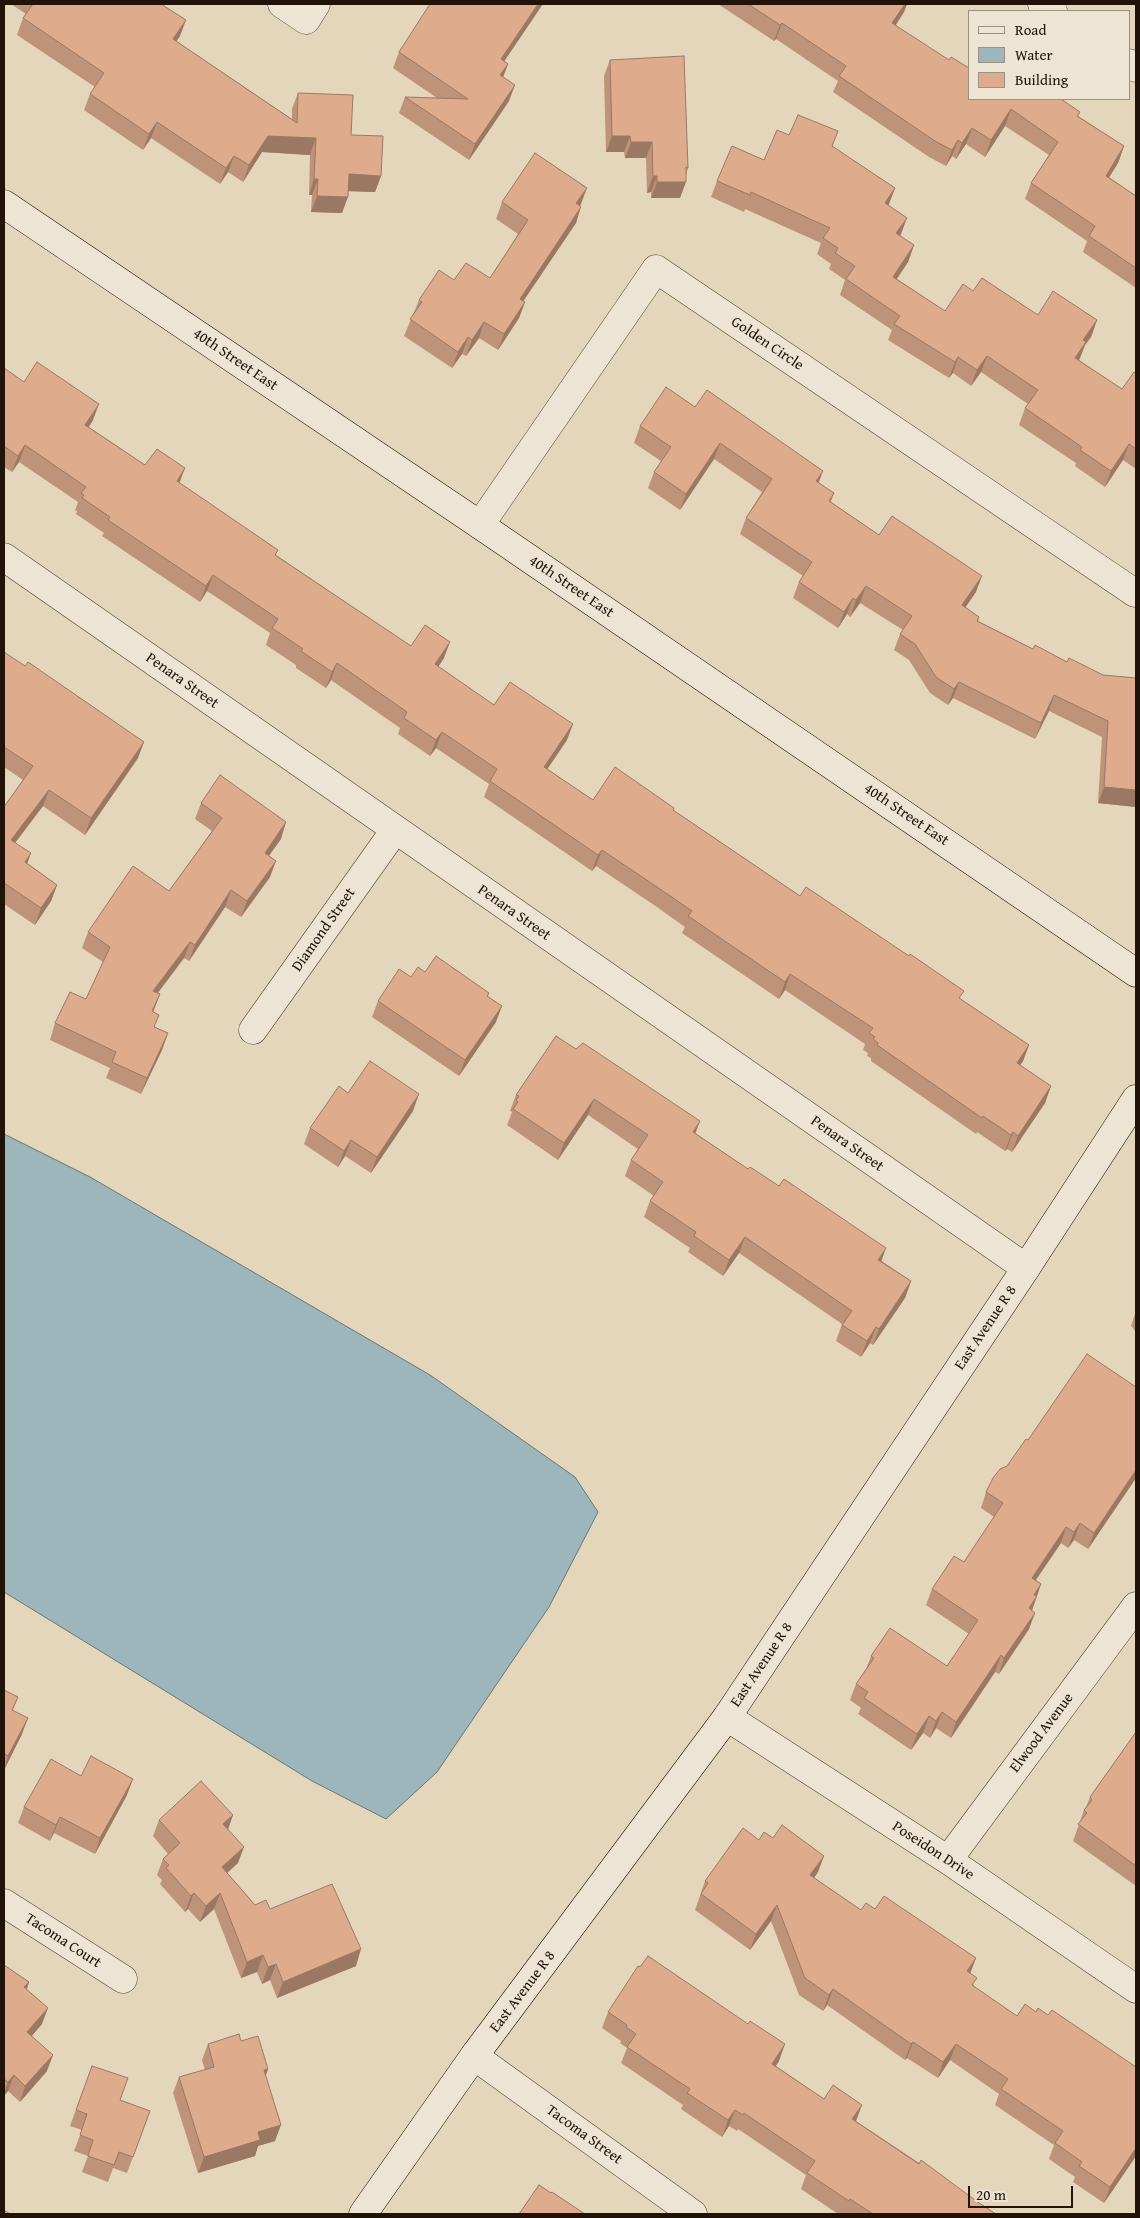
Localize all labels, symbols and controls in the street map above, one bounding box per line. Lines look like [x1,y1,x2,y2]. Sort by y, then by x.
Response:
legend [968,10,1130,100]
text: Road [1015,19,1046,40]
text: Water [1015,44,1053,65]
text: Building [1015,69,1068,90]
street label: Golden Circle [727,313,807,375]
street label: 40th Street East [189,325,281,395]
street label: 40th Street East [525,552,617,622]
street label: Penara Street [142,649,222,713]
street label: 40th Street East [860,780,952,850]
street label: Penara Street [474,881,554,945]
street label: Diamond Street [289,885,359,975]
street label: Penara Street [807,1112,887,1176]
street label: East Avenue R 8 [951,1282,1021,1374]
street label: East Avenue R 8 [727,1619,797,1711]
street label: Elwood Avenue [1006,1690,1078,1776]
street label: Poseidon Drive [889,1818,977,1884]
street label: Tacoma Court [22,1910,104,1972]
street label: East Avenue R 8 [486,1948,560,2036]
street label: Tacoma Street [542,2101,626,2169]
scale bar [970,2176,1075,2208]
text: 20 m [976,2184,1006,2205]

